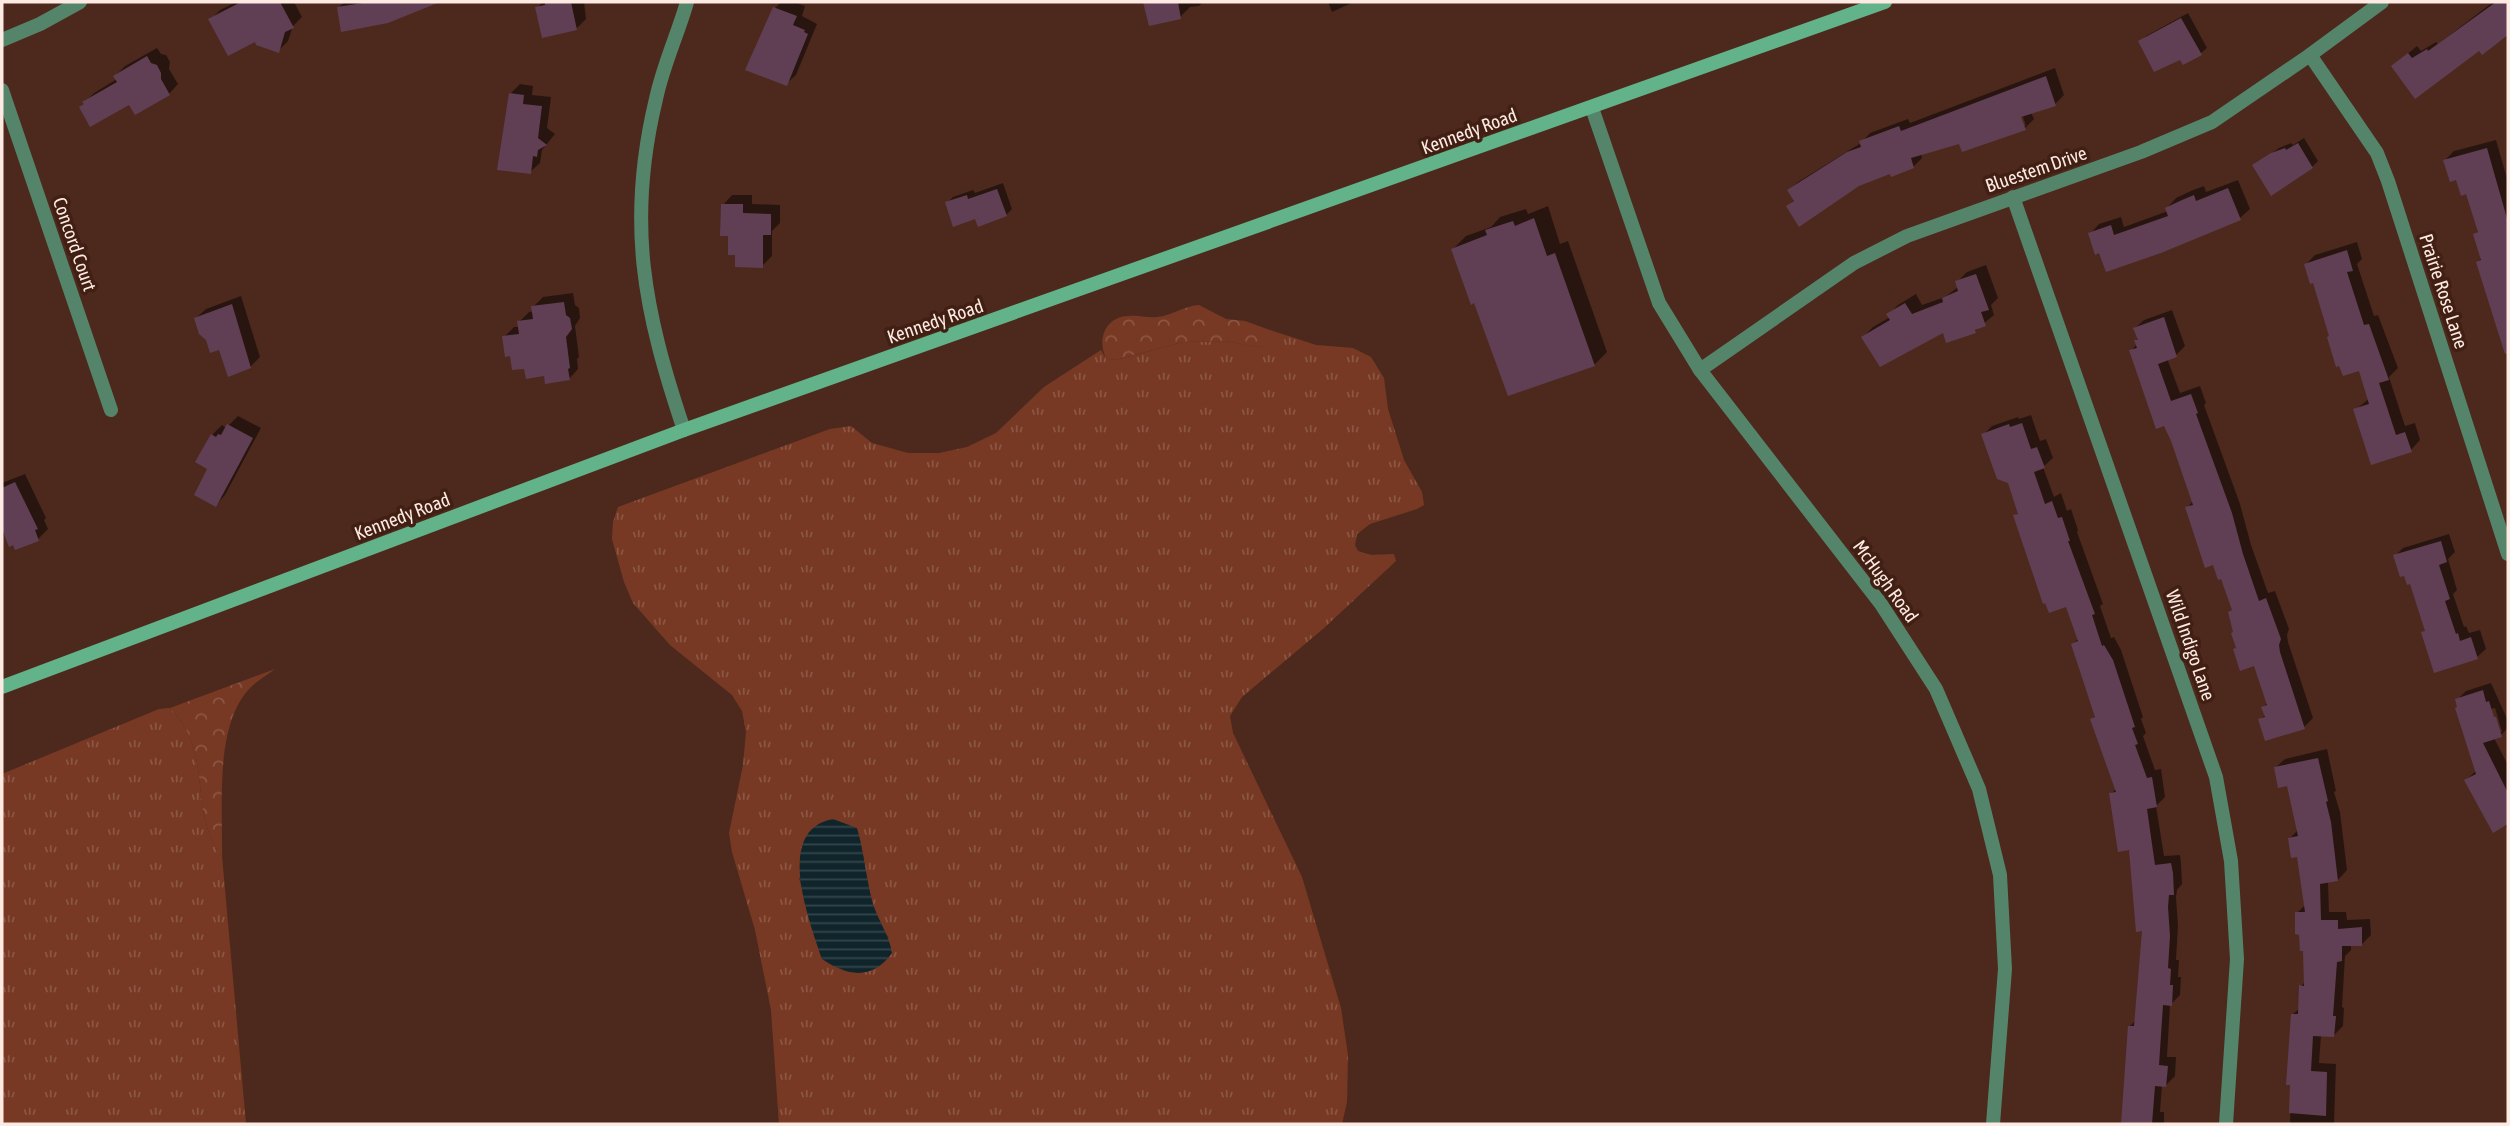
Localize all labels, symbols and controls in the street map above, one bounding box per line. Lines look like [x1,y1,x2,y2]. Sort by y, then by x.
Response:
street label: Kennedy Road [1418,104,1520,158]
street label: Bluestem Drive [1982,141,2090,197]
street label: Concord Court [49,194,101,294]
street label: Prairie Rose Lane [2415,231,2473,351]
street label: Kennedy Road [884,294,986,348]
street label: Kennedy Road [351,488,453,544]
street label: McHugh Road [1849,536,1923,626]
street label: Wild Indigo Lane [2162,587,2220,703]

